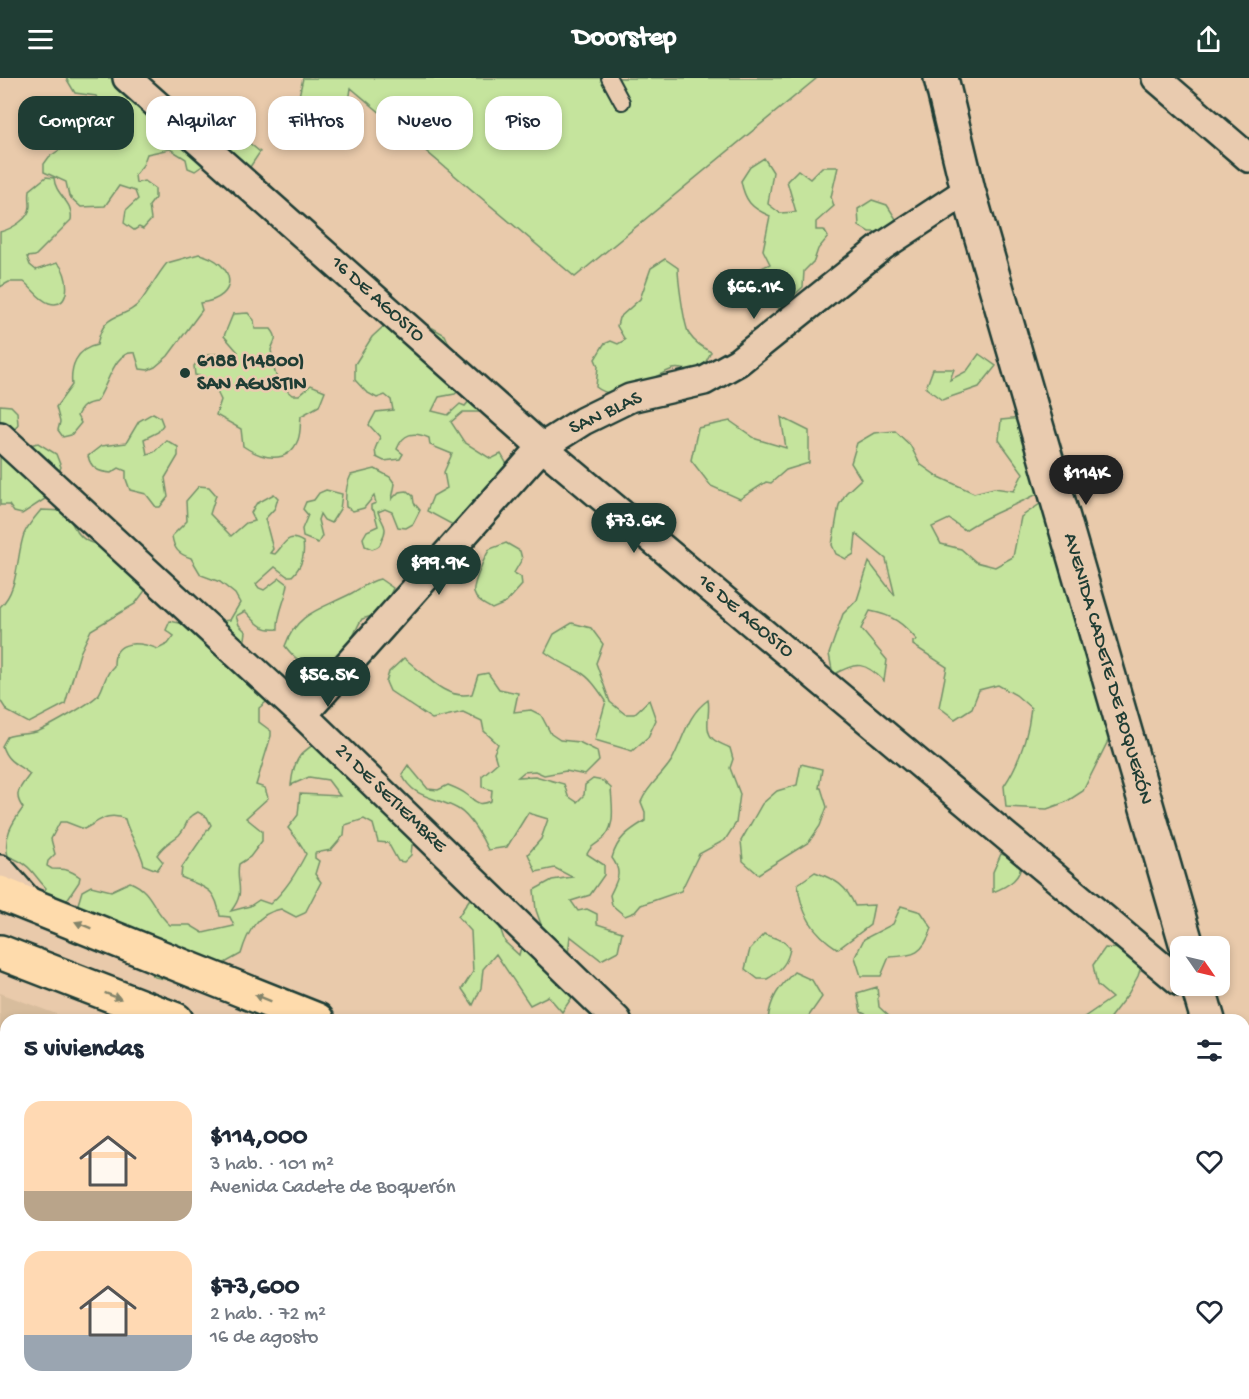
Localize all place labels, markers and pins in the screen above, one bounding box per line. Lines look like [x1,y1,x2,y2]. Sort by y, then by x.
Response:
pin: $66.1K [705,269,803,320]
place label: 6188 (14800) SAN AGUSTIN [197,351,307,397]
marker: 6188 (14800) SAN AGUSTIN [178,366,192,380]
pin: $114K [1044,455,1128,506]
pin: $73.6K [585,503,683,554]
pin: $99.9K [390,545,488,596]
pin: $56.5K [279,657,377,708]

